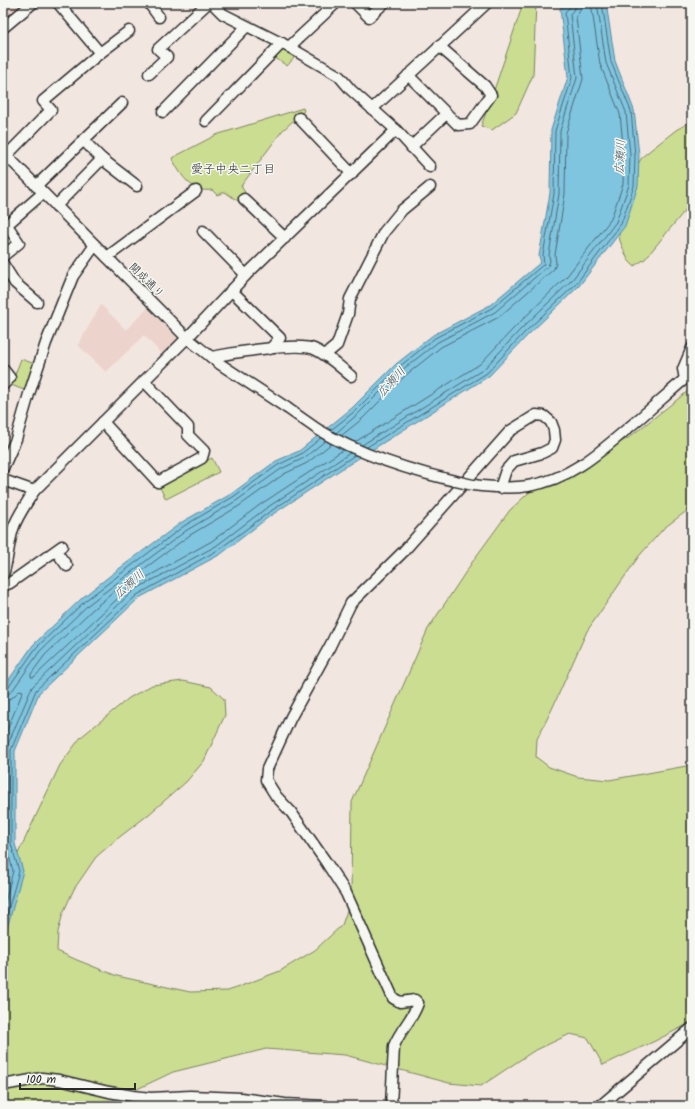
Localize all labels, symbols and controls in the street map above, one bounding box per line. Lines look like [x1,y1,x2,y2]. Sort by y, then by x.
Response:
water label: 広瀬川 [610,139,631,176]
district label: 愛子中央二丁目 [191,160,275,179]
street label: 開成通り [124,259,168,303]
water label: 広瀬川 [372,363,410,402]
water label: 広瀬川 [110,565,149,603]
scale bar [20,1065,135,1091]
text: 100 m [26,1070,57,1089]

